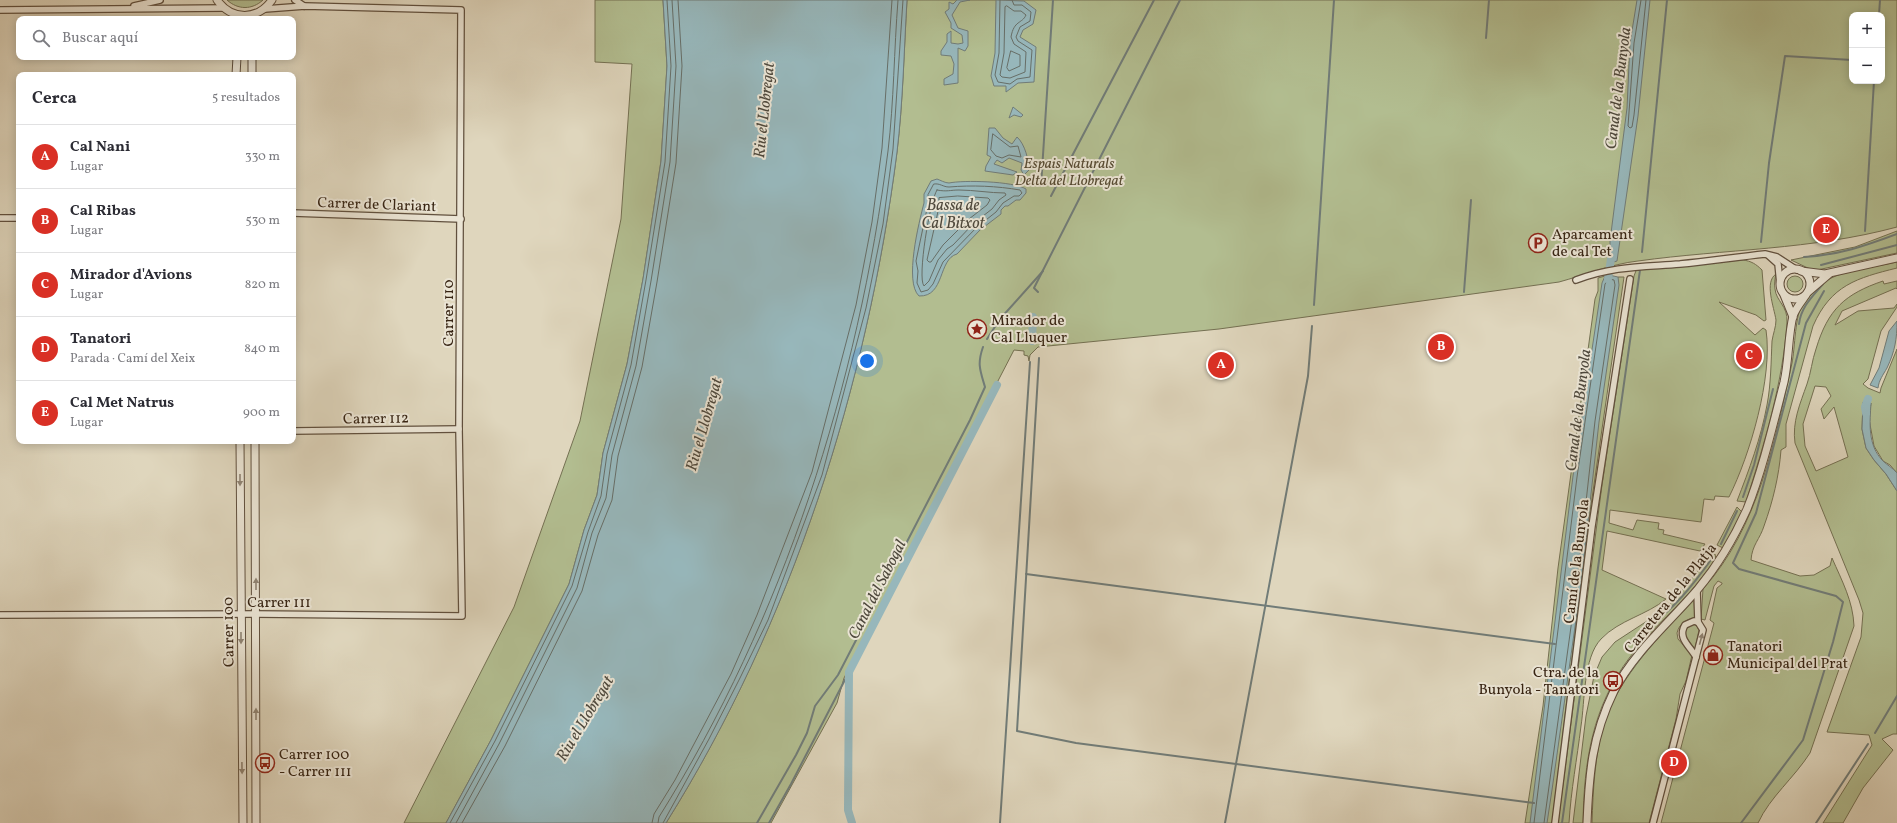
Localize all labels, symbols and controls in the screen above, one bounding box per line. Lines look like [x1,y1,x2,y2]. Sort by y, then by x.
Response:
map controls [1849,12,1885,84]
button: + [1849,12,1885,48]
search box [16,16,296,60]
water label: Canal de la Bunyola [1601,25,1637,151]
icon: search [30,27,52,49]
text: Buscar aquí [62,28,138,49]
button: − [1849,48,1885,84]
water label: Riu el Llobregat [749,60,781,159]
text: Cerca [32,87,77,110]
text: 5 resultados [212,89,280,107]
text: Cal Nani [70,137,130,158]
text: A [40,148,50,166]
text: 330 m [245,148,280,166]
park label: Espais Naturals Delta del Llobregat [1015,154,1124,192]
text: Lugar [70,158,103,176]
street label: Carrer de Clariant [317,193,437,218]
water label: Bassa de Cal Bitxot [921,195,985,235]
text: Cal Ribas [70,201,136,222]
text: B [41,212,49,230]
text: 530 m [245,212,280,230]
pin: E [1813,215,1839,245]
text: Lugar [70,222,103,240]
place label: Aparcament de cal Tet [1552,225,1633,263]
parking icon: Aparcament de cal Tet [1527,232,1549,254]
text: Mirador d'Avions [70,265,192,286]
text: C [41,276,49,294]
text: 820 m [245,276,280,294]
street label: Carrer 110 [439,280,460,346]
text: Lugar [70,286,103,304]
place label: Mirador de Cal Lluquer [991,311,1067,349]
place icon: Mirador de Cal Lluquer [966,318,988,340]
text: Tanatori [70,329,131,350]
pin: B [1428,332,1454,362]
text: D [40,340,50,358]
text: 840 m [244,340,280,358]
pin: C [1736,341,1762,371]
water label: Canal de la Bunyola [1561,347,1597,473]
text: Parada · Camí del Xeix [70,350,195,368]
pin: A [1208,350,1234,380]
your location [857,351,877,371]
water label: Riu el Llobregat [681,375,729,474]
text: Cal Met Natrus [70,393,174,414]
text: E [41,404,49,422]
text: 900 m [243,404,280,422]
street label: Carrer 112 [343,408,409,431]
text: Lugar [70,414,103,432]
one-way arrow [237,474,243,487]
street label: Camí de la Bunyola [1559,498,1596,625]
water label: Canal del Sabogal [843,536,912,643]
street label: Carretera de la Platja [1620,539,1722,659]
one-way arrow [253,577,259,590]
street label: Carrer 111 [247,593,311,614]
street label: Carrer 100 [218,597,241,667]
one-way arrow [238,632,244,645]
one-way arrow [1698,633,1704,645]
place label: Tanatori Municipal del Prat [1727,637,1848,675]
shop icon: Tanatori Municipal del Prat [1702,644,1724,666]
place label: Ctra. de la Bunyola - Tanatori [1478,663,1599,701]
bus stop icon: Ctra. de la Bunyola - Tanatori [1602,670,1624,692]
water label: Riu el Llobregat [552,671,620,766]
one-way arrow [253,707,259,720]
place label: Carrer 100 - Carrer 111 [279,745,352,783]
pin: D [1661,748,1687,778]
bus stop icon: Carrer 100 - Carrer 111 [254,752,276,774]
one-way arrow [239,762,245,775]

